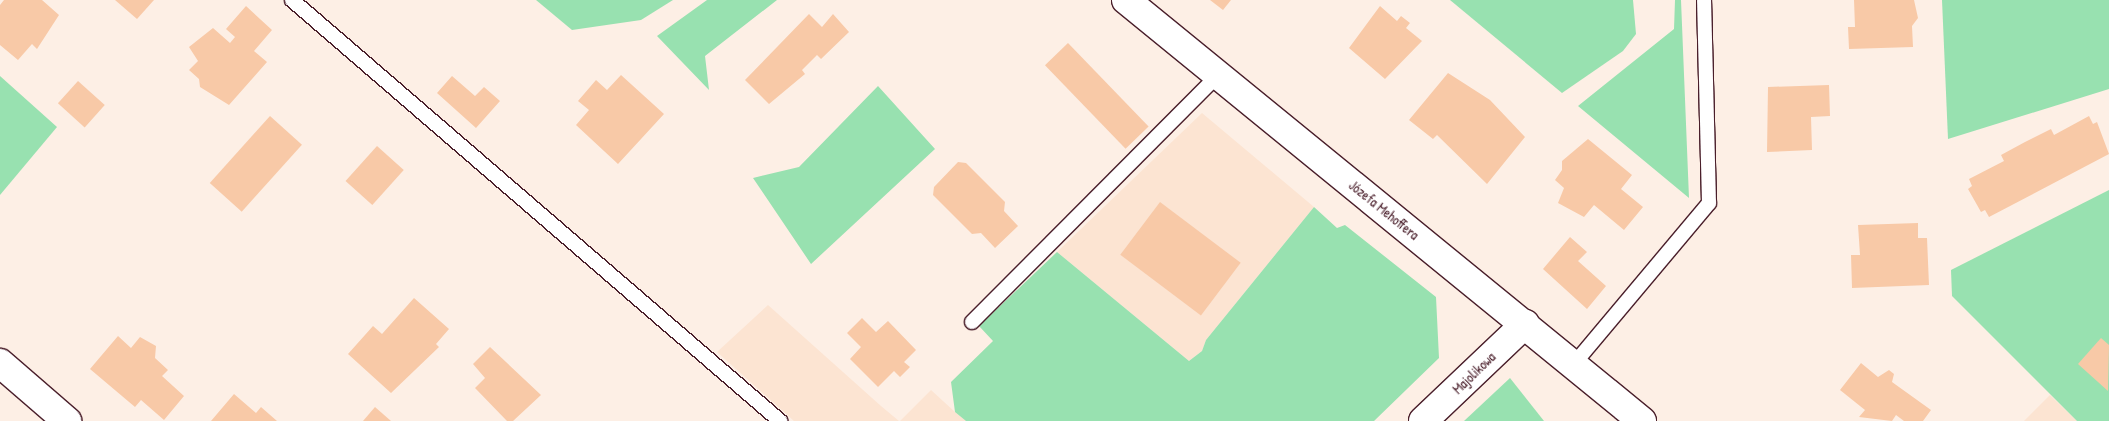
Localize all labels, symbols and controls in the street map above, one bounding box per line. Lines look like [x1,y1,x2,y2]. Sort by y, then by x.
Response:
street label: Józefa Mehoffera [1346,177,1422,243]
street label: Majolikowa [1449,349,1499,397]

